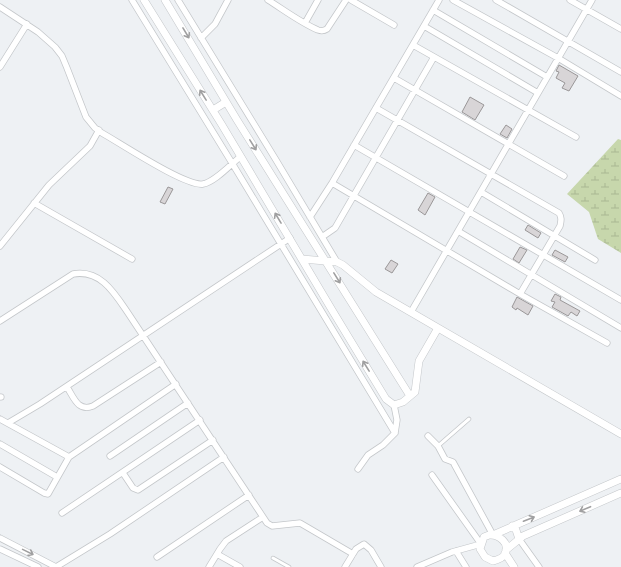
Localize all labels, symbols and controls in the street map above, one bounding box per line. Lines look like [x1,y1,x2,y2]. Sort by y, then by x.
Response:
one-way arrow [182,27,190,39]
one-way arrow [199,90,207,101]
one-way arrow [249,139,257,151]
one-way arrow [273,212,281,224]
one-way arrow [333,272,341,283]
one-way arrow [362,361,370,372]
one-way arrow [580,506,592,513]
one-way arrow [523,514,535,522]
one-way arrow [22,549,34,556]

